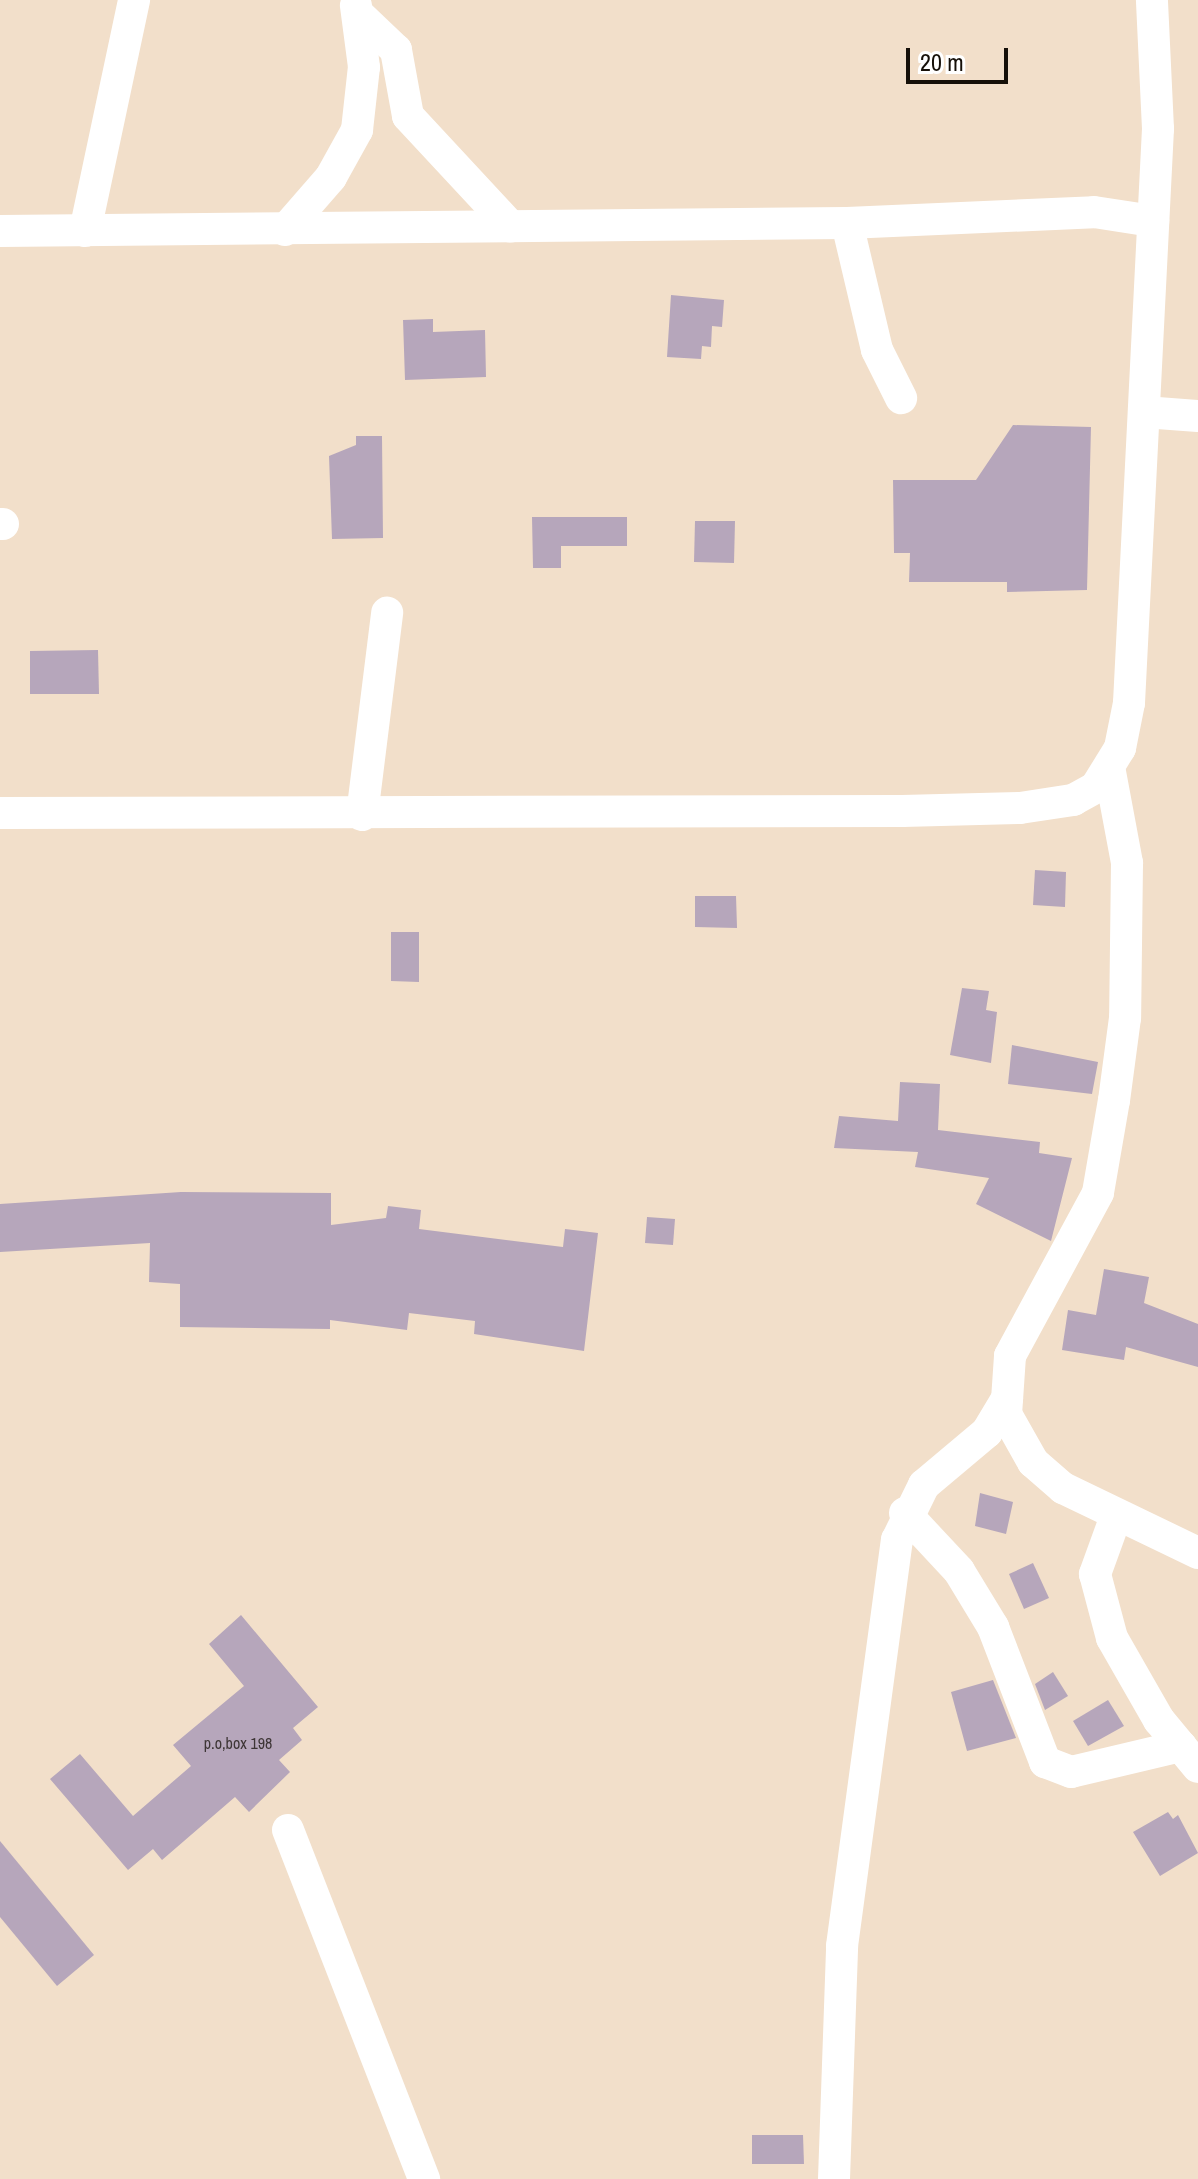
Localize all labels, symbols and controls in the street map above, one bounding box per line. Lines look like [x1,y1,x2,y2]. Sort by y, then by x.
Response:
scale bar [910,32,1012,82]
text: 20 m [920,46,964,78]
house number: p.o,box 198 [204,1733,272,1753]

